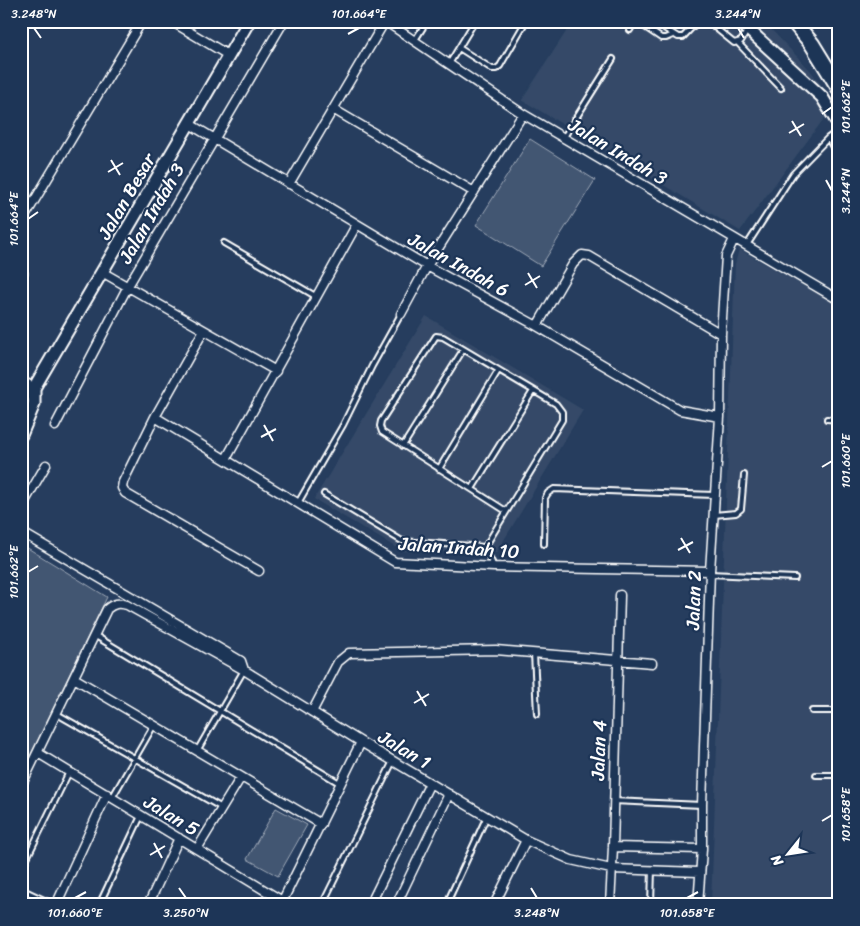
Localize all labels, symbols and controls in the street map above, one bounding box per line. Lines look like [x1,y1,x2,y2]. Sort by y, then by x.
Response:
text: 3.248°N [11,3,57,25]
text: 101.664°E [332,3,388,25]
text: 3.244°N [715,3,761,25]
text: 101.662°E [835,79,857,134]
street label: Jalan Indah 3 [561,108,674,195]
street label: Jalan Besar [88,146,165,247]
street label: Jalan Indah 3 [109,156,194,271]
text: 3.244°N [835,168,857,214]
text: 101.664°E [3,190,25,246]
street label: Jalan Indah 6 [401,222,516,306]
text: 101.660°E [835,432,857,488]
street label: Jalan Indah 10 [396,527,520,568]
text: 101.662°E [3,544,25,599]
street label: Jalan 2 [676,570,711,631]
street label: Jalan 4 [581,719,616,782]
street label: Jalan 1 [371,720,438,778]
street label: Jalan 5 [137,785,206,845]
text: 101.658°E [835,786,857,842]
north arrow [762,828,812,878]
text: N [764,850,791,872]
text: 101.660°E [48,902,104,924]
text: 3.250°N [163,902,209,924]
text: 3.248°N [514,902,560,924]
text: 101.658°E [660,902,716,924]

